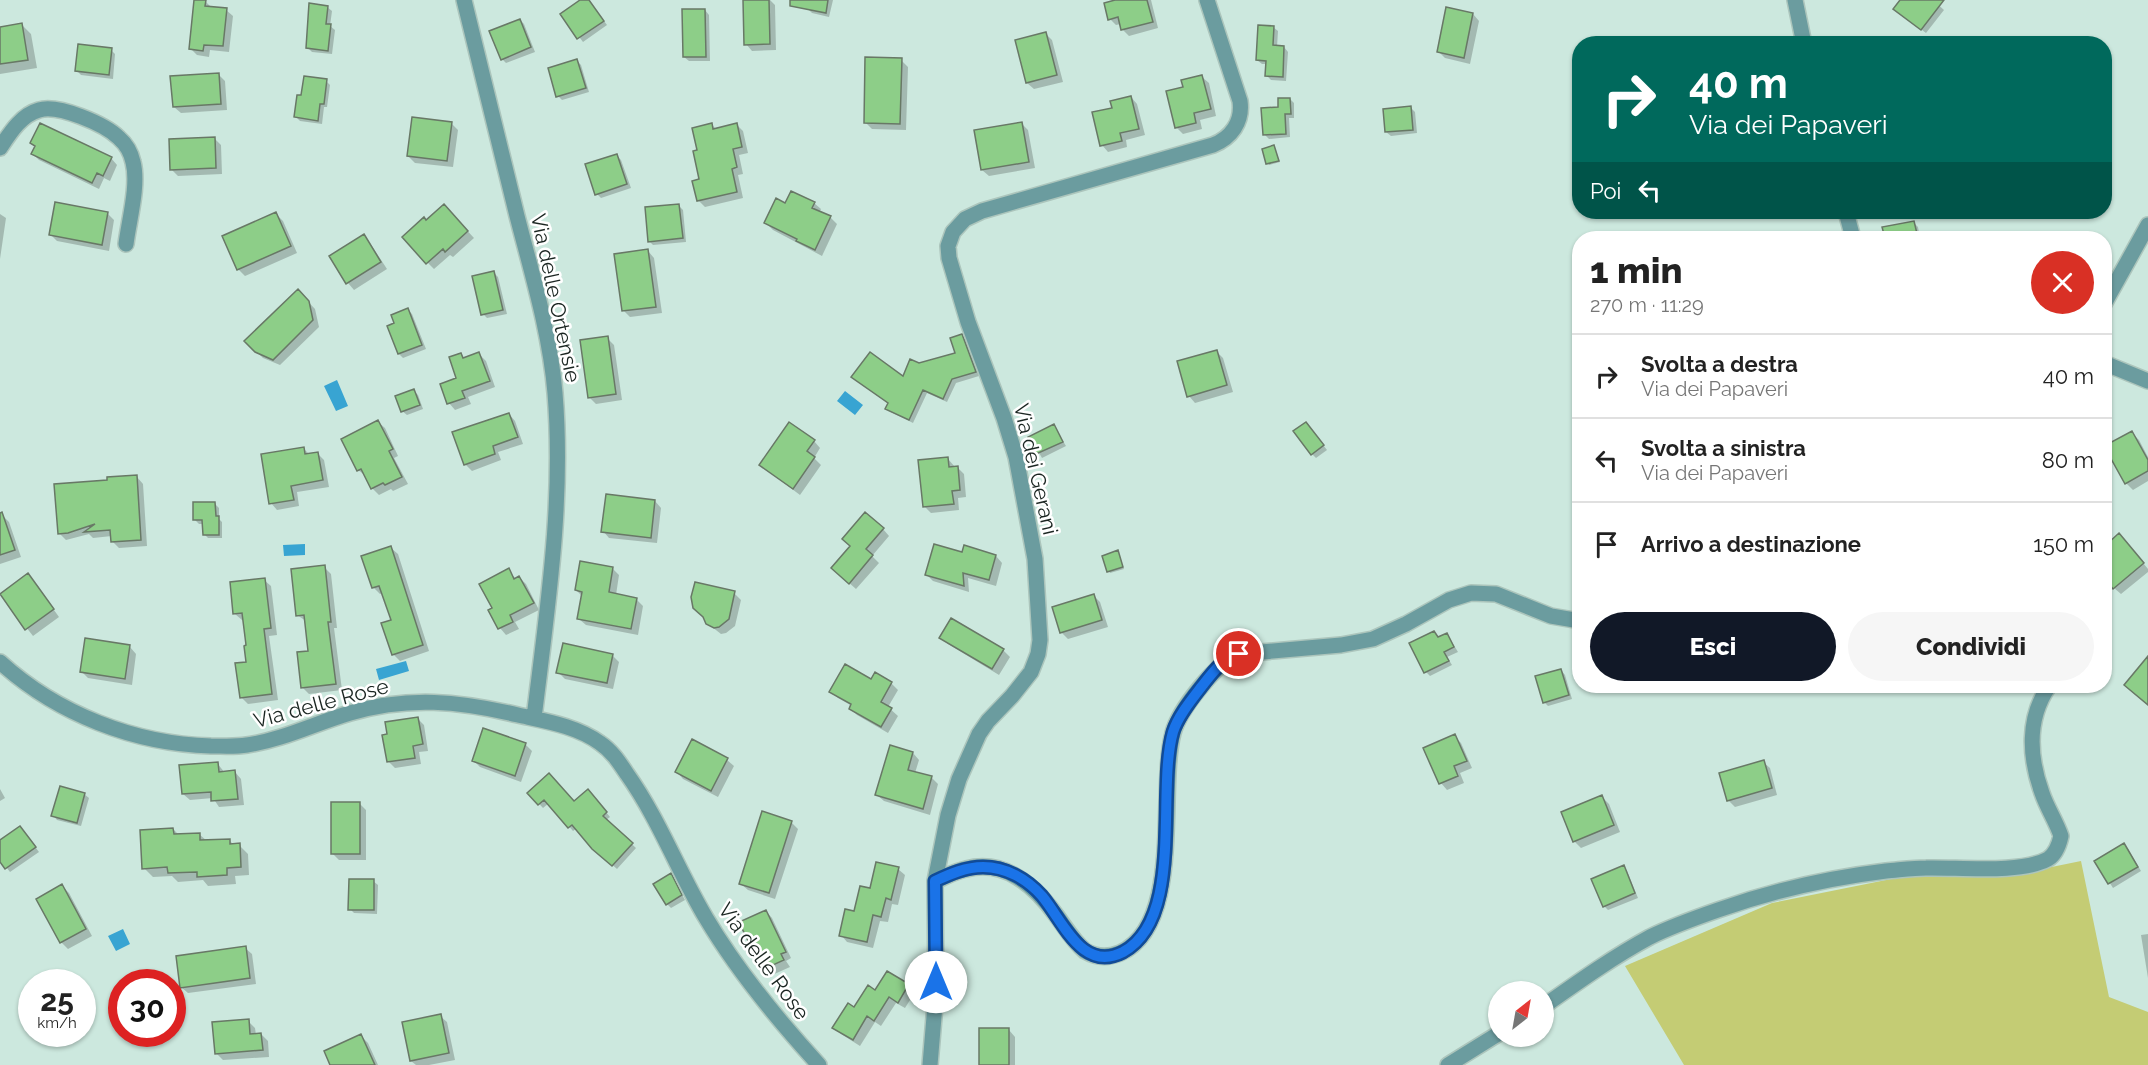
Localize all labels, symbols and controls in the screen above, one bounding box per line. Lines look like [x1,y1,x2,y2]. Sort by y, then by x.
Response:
text: 40 m [1689,59,1788,108]
icon: right [1590,60,1668,138]
text: Via dei Papaveri [1689,109,1888,140]
icon: left [1633,174,1666,207]
text: Poi [1590,178,1621,204]
street label: Via delle Ortensie [526,211,586,385]
text: 1 min [1590,249,1682,291]
button: close [2031,251,2094,314]
text: 270 m · 11:29 [1590,293,1704,317]
text: Svolta a destra [1641,351,1798,377]
icon: right [1590,360,1623,393]
text: 40 m [2043,363,2094,389]
text: Via dei Papaveri [1641,377,1788,401]
street label: Via dei Gerani [1009,401,1063,537]
text: Svolta a sinistra [1641,435,1806,461]
icon: left [1590,444,1623,477]
text: 80 m [2042,447,2094,473]
text: Via dei Papaveri [1641,461,1788,485]
icon: arrive [1590,528,1623,561]
text: Arrivo a destinazione [1641,531,1861,557]
text: 150 m [2033,531,2094,557]
button: Esci [1590,612,1836,681]
button: Condividi [1848,612,2094,681]
pin [1213,628,1264,679]
icon: arrive [1222,637,1255,670]
street label: Via delle Rose [251,673,391,733]
street label: Via delle Rose [713,898,815,1024]
position arrow [904,950,968,1014]
speed limit sign: 30 [108,969,186,1047]
north arrow [1488,981,1554,1047]
map controls [1488,981,1554,1047]
text: 25 [40,983,74,1018]
text: km/h [37,1014,77,1032]

